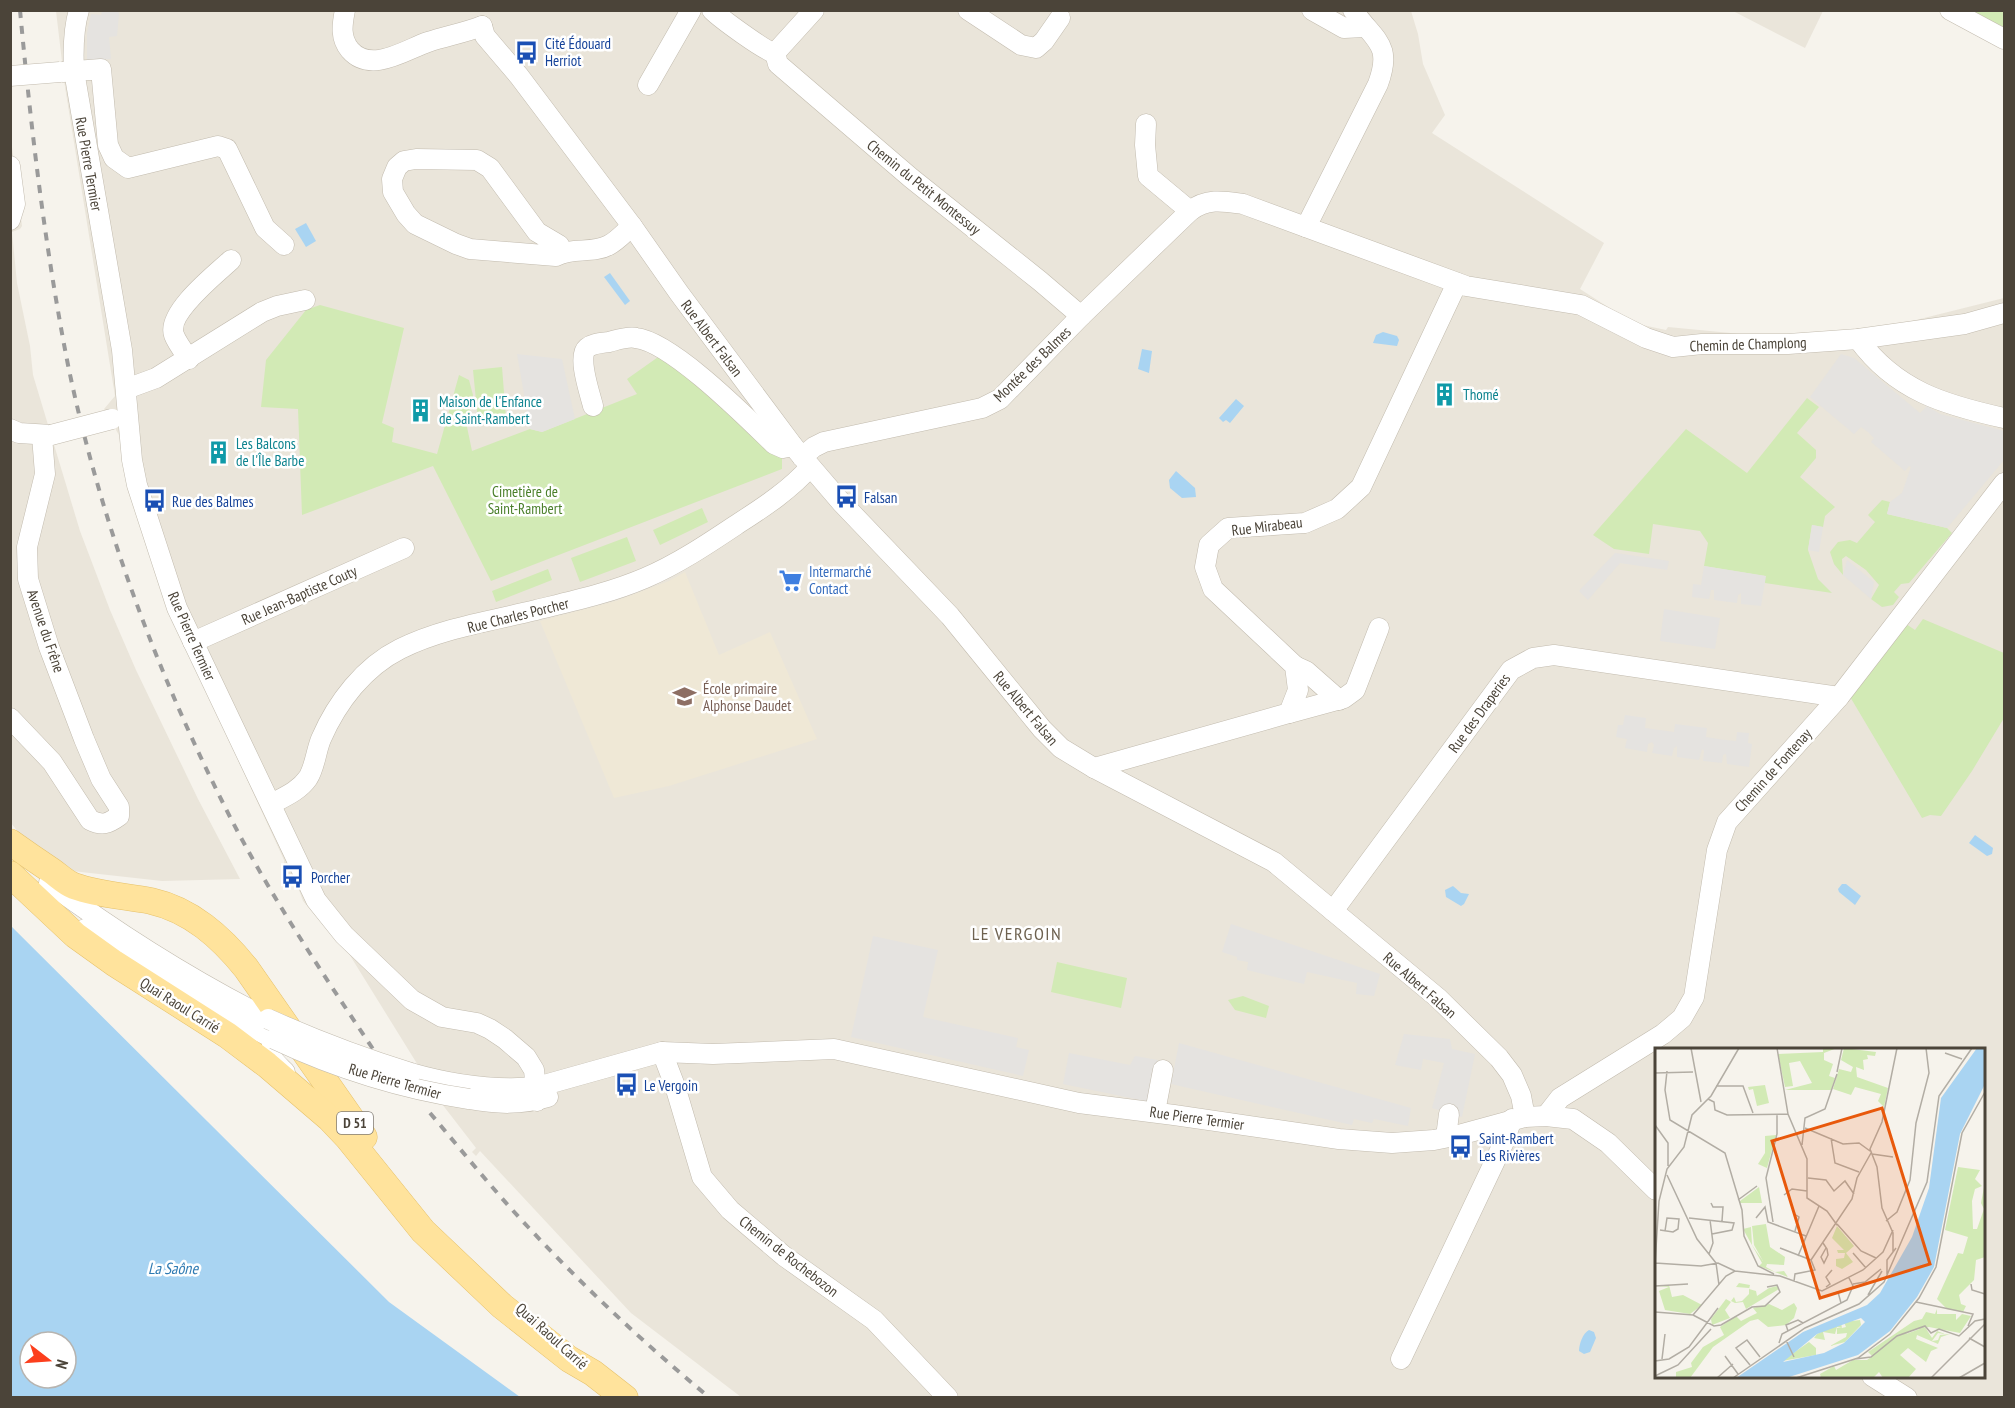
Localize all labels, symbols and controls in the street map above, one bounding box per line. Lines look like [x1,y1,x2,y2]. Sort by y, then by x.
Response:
place label: Cité Édouard Herriot [545,34,611,70]
bus stop icon: Cité Édouard Herriot [514,39,540,65]
street label: Rue Pierre Termier [71,115,107,213]
street label: Chemin du Petit Montessuy [863,135,985,239]
street label: Rue Albert Falsan [677,296,747,380]
street label: Montée des Balmes [989,322,1075,406]
street label: Chemin de Champlong [1689,332,1807,356]
building icon: Thomé [1432,381,1458,407]
place label: Thomé [1463,385,1499,404]
place label: Maison de l'Enfance de Saint-Rambert [439,392,542,428]
building icon: Maison de l'Enfance de Saint-Rambert [408,397,434,423]
place label: Les Balcons de l'Île Barbe [236,434,304,470]
building icon: Les Balcons de l'Île Barbe [205,439,231,465]
park label: Cimetière de Saint-Rambert [488,482,562,518]
bus stop icon: Falsan [833,484,859,510]
bus stop icon: Rue des Balmes [141,488,167,514]
place label: Falsan [864,488,897,507]
place label: Rue des Balmes [172,492,254,511]
street label: Rue Mirabeau [1230,512,1304,540]
street label: Rue Jean-Baptiste Couty [238,561,360,629]
place label: Intermarché Contact [809,562,871,598]
supermarket icon: Intermarché Contact [778,567,804,593]
street label: Avenue du Frêne [23,587,69,675]
street label: Rue Pierre Termier [164,589,220,684]
street label: Rue Charles Porcher [465,593,572,637]
street label: Rue Albert Falsan [989,667,1063,749]
street label: Rue des Draperies [1444,670,1514,756]
place label: École primaire Alphonse Daudet [703,679,791,715]
school or university icon: École primaire Alphonse Daudet [672,684,698,710]
street label: Chemin de Fontenay [1730,724,1816,816]
bus stop icon: Porcher [280,864,306,890]
place label: Porcher [311,868,351,887]
district label: LE VERGOIN [972,922,1062,945]
street label: Rue Albert Falsan [1379,948,1461,1022]
street label: Quai Raoul Carrié [137,973,223,1037]
inset map [1655,1048,1985,1378]
street label: Rue Pierre Termier [347,1059,444,1104]
bus stop icon: Le Vergoin [613,1072,639,1098]
place label: Le Vergoin [644,1076,698,1095]
street label: Rue Pierre Termier [1148,1102,1246,1134]
road number: D 51 [337,1112,373,1134]
place label: Saint-Rambert Les Rivières [1479,1129,1554,1165]
bus stop icon: Saint-Rambert Les Rivières [1448,1134,1474,1160]
street label: Chemin de Rochebozon [736,1211,842,1301]
water label: La Saône [148,1258,199,1278]
street label: Quai Raoul Carrié [512,1299,592,1373]
north arrow [18,1330,78,1390]
text: N [52,1357,73,1371]

